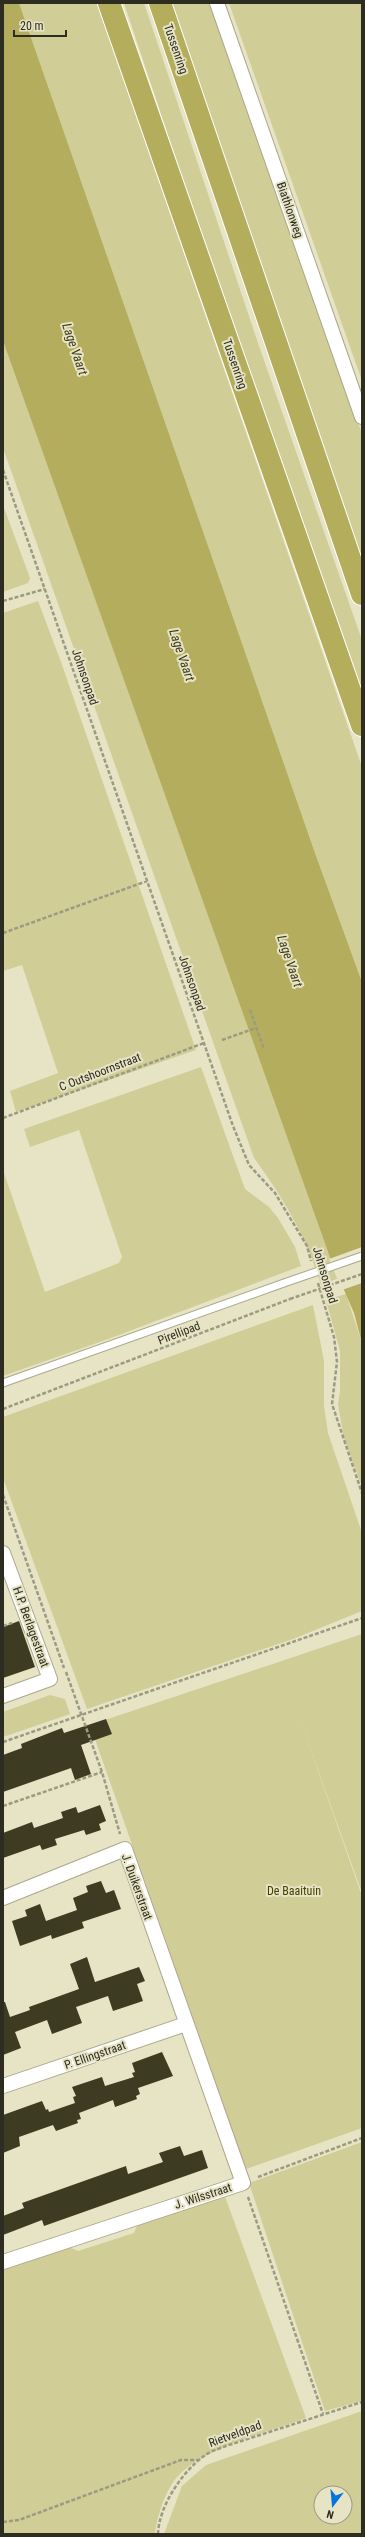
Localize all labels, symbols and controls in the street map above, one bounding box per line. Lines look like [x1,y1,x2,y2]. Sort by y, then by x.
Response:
scale bar [14,12,66,38]
text: 20 m [20,19,44,33]
street label: Tussenring [161,22,191,76]
street label: Biathlonweg [274,180,306,240]
water label: Lage Vaart [59,321,91,377]
street label: Tussenring [220,337,250,391]
water label: Lage Vaart [166,627,198,683]
street label: Johnsonpad [69,647,101,707]
water label: Lage Vaart [274,933,306,989]
street label: Johnsonpad [176,953,208,1013]
street label: C Outshoornstraat [57,1050,143,1094]
street label: Johnsonpad [310,1245,340,1305]
street label: Pirellipad [156,1318,202,1348]
street label: H.P. Berlagestraat [10,1585,52,1670]
street label: J. Duikerstraat [119,1852,156,1922]
park label: De Baaituin [267,1884,321,1898]
street label: P. Ellingstraat [62,2038,128,2072]
street label: J. Wilsstraat [173,2180,234,2212]
street label: Rietveldpad [207,2418,263,2450]
north arrow [313,2485,353,2525]
text: N [325,2507,335,2521]

